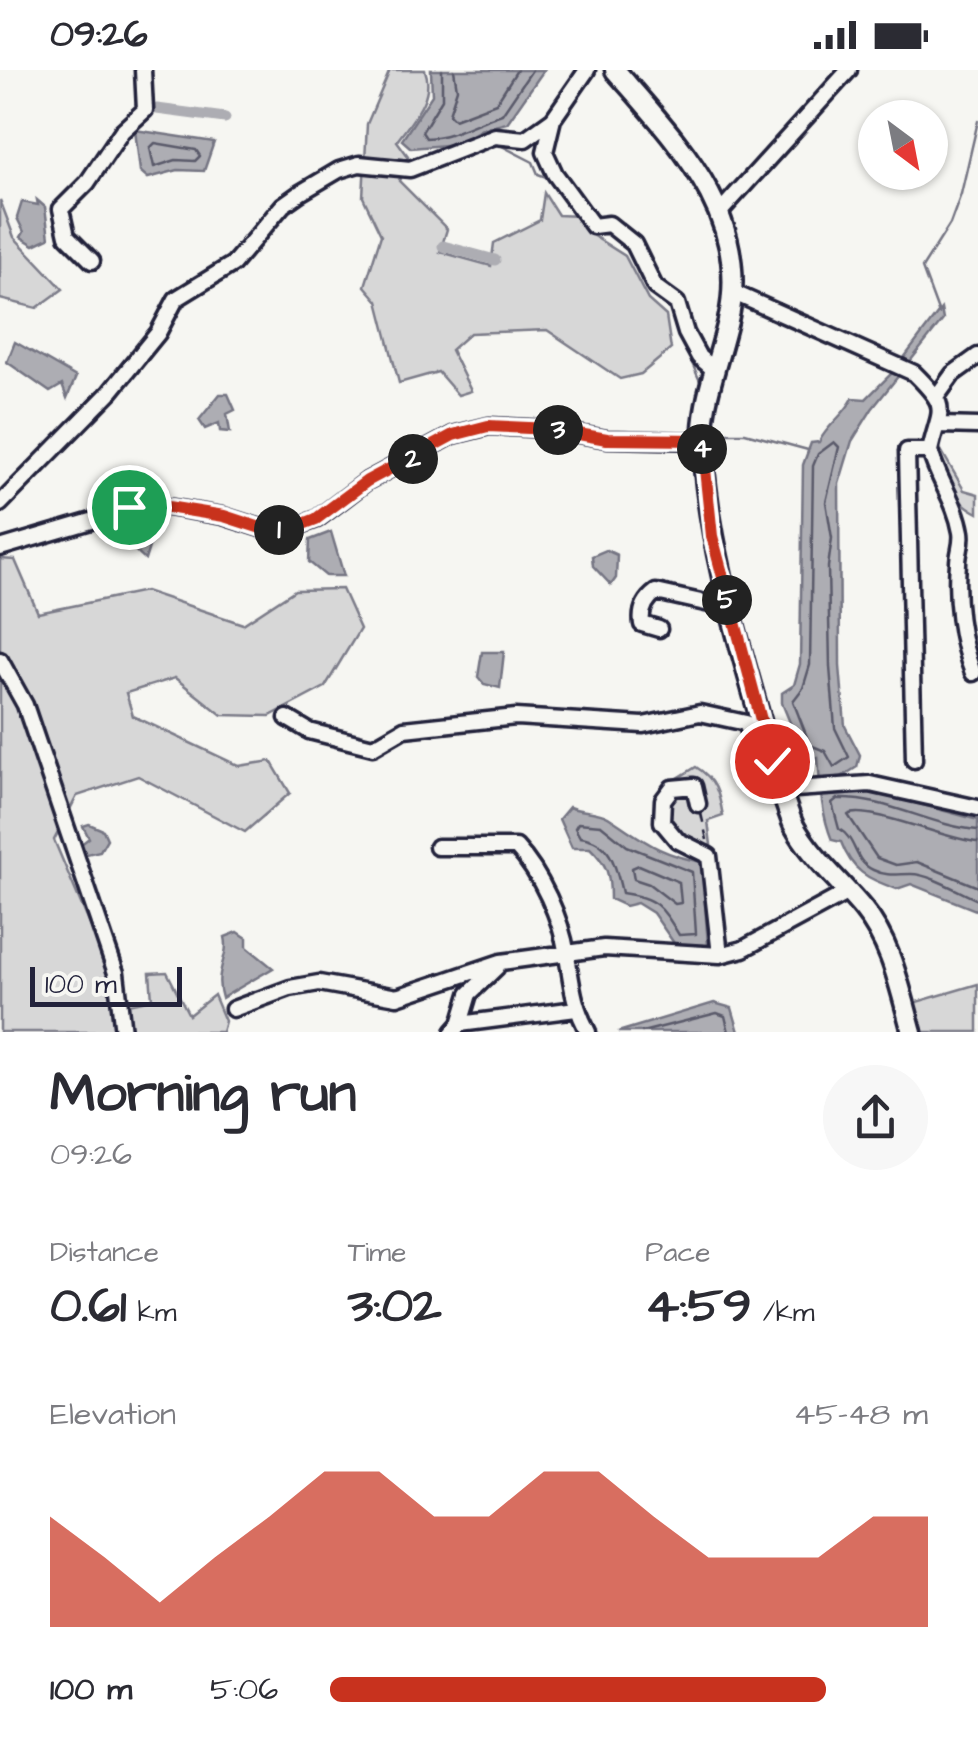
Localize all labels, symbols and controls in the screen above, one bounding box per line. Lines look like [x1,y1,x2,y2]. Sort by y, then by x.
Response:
text: 09:26 [50,9,148,61]
north arrow [858,100,948,190]
map controls [858,100,948,190]
pin: 3 [533,405,583,455]
text: 3 [551,410,565,449]
pin: 4 [677,424,727,474]
text: 4 [692,429,712,468]
pin: 2 [388,434,438,484]
text: 2 [405,439,421,478]
pin [87,465,172,550]
icon: arrive [102,480,157,535]
pin: 1 [254,505,304,555]
text: 1 [277,510,281,549]
pin: 5 [702,575,752,625]
text: 5 [717,580,737,619]
pin [730,719,815,804]
icon: check [745,734,800,789]
scale bar [30,962,182,1006]
text: 100 m [45,965,117,1004]
text: Morning run [50,1056,356,1132]
button: share [823,1065,928,1170]
text: 09:26 [50,1132,132,1177]
text: Distance [50,1233,159,1272]
text: Time [348,1233,406,1272]
text: Pace [645,1233,710,1272]
text: 0.61 [50,1272,126,1341]
text: 3:02 [348,1272,442,1341]
text: 4:59 [645,1272,752,1341]
text: km [126,1293,177,1332]
text: /km [752,1293,815,1332]
text: Elevation [50,1392,176,1437]
text: 45–48 m [793,1392,928,1437]
text: 100 m [50,1667,132,1712]
text: 5:06 [210,1667,278,1712]

